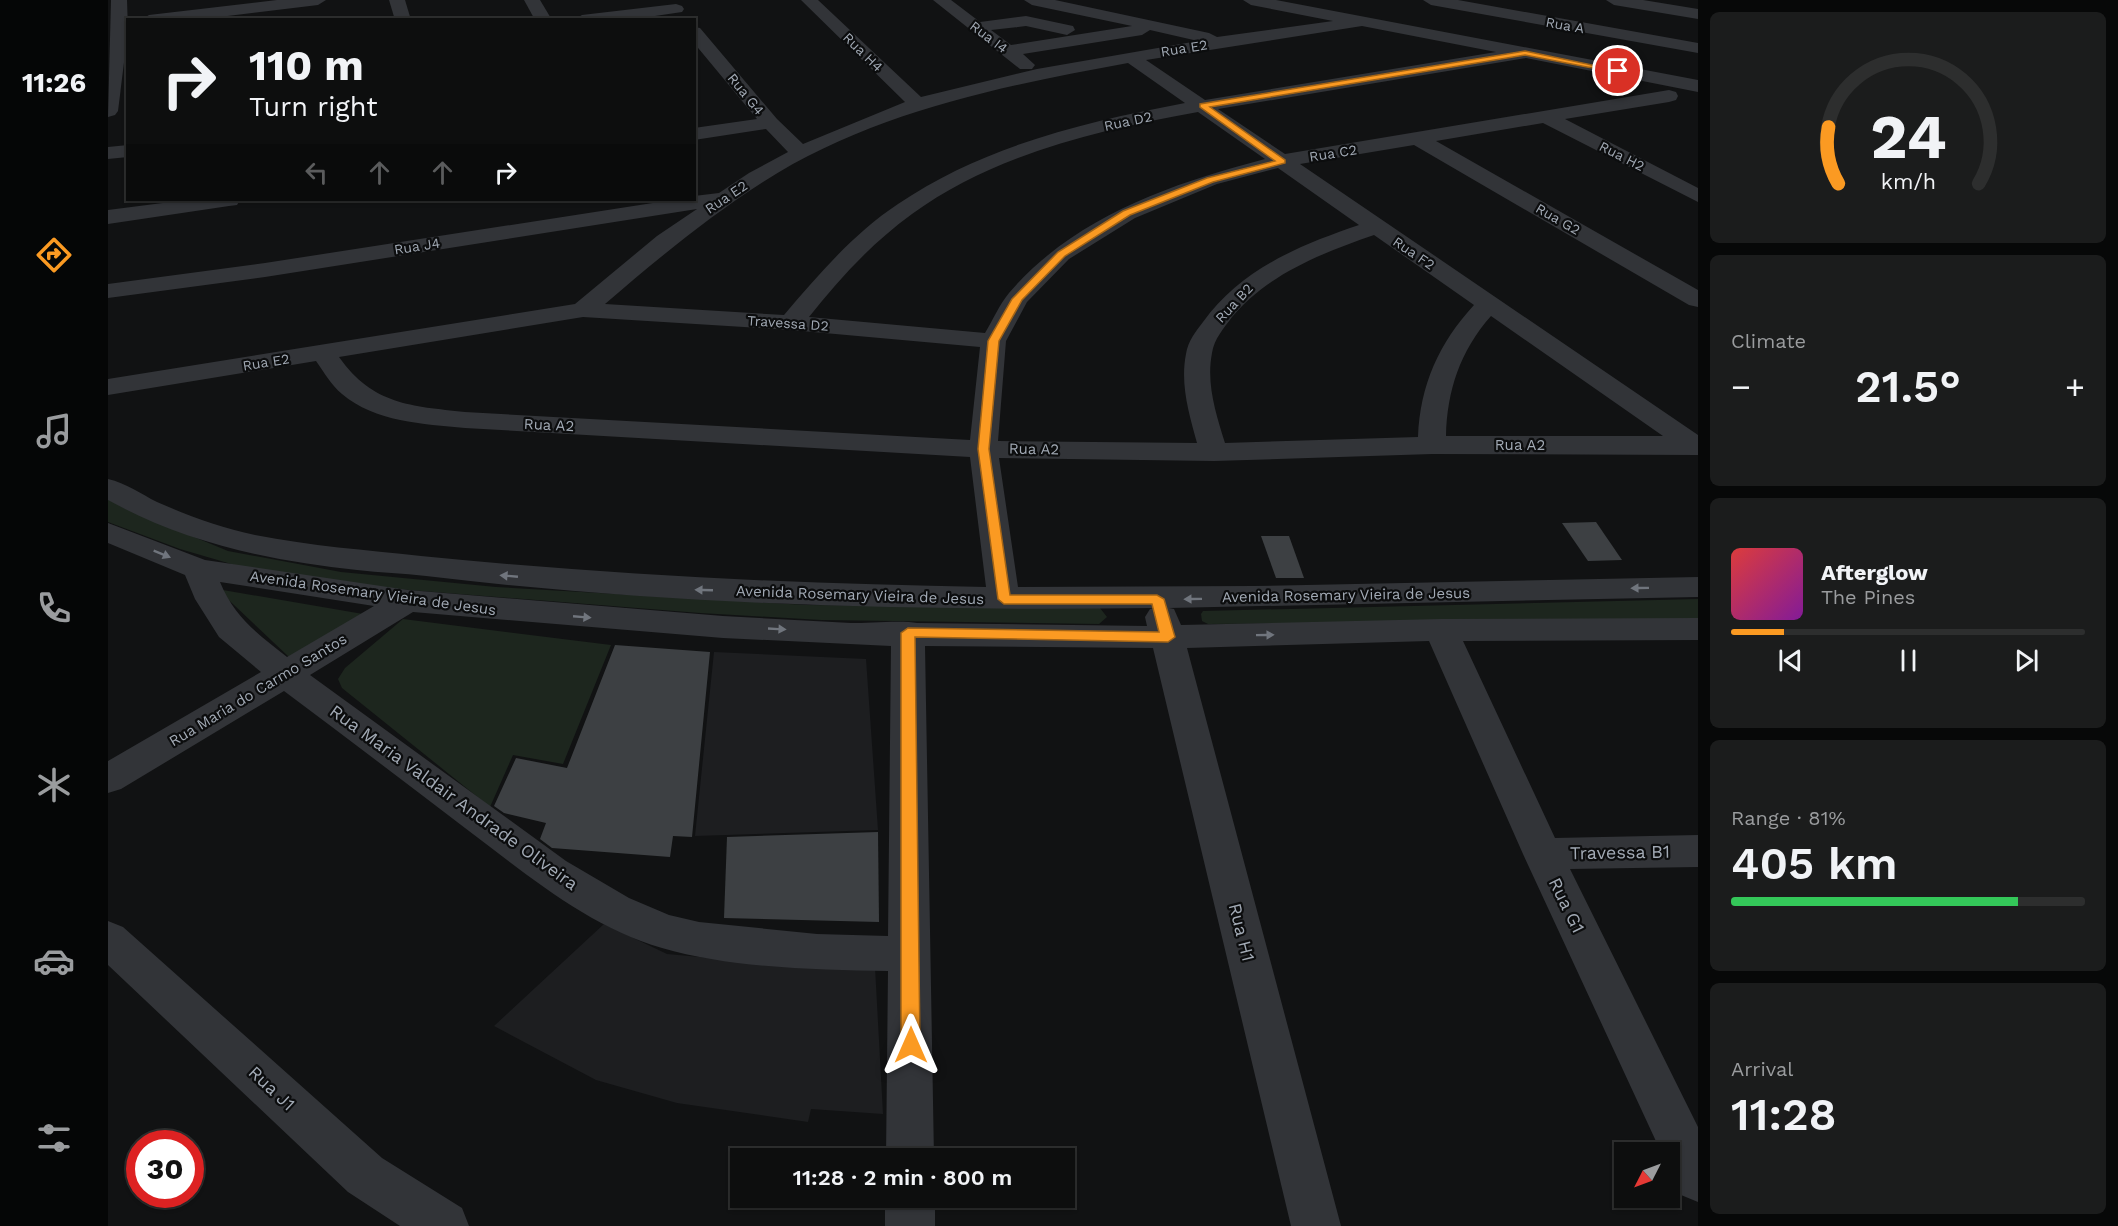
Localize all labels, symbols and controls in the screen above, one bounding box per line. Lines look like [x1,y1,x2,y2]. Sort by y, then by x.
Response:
street label: Rua A [1544,14,1586,36]
street label: Rua I4 [967,18,1011,56]
street label: Rua H4 [840,29,886,75]
street label: Rua E2 [1159,36,1209,60]
text: 110 m [249,41,364,90]
icon: right [150,42,228,120]
pin [1592,45,1643,96]
icon: arrive [1601,54,1634,87]
text: 11:26 [22,67,86,99]
street label: Rua G4 [724,70,768,118]
text: Turn right [249,91,378,123]
text: 24 [1870,101,1946,174]
street label: Rua D2 [1103,108,1153,134]
street label: Rua H2 [1597,138,1647,174]
street label: Rua C2 [1308,141,1358,165]
icon: left [300,156,333,189]
icon: ahead [363,156,396,189]
icon: ahead [426,156,459,189]
icon: right [489,156,522,189]
text: km/h [1880,170,1936,195]
street label: Rua E2 [702,177,750,217]
street label: Rua G2 [1533,200,1583,238]
street label: Rua F2 [1390,233,1438,273]
icon: directions [33,234,75,276]
street label: Rua J4 [393,234,441,258]
street label: Rua B2 [1212,280,1256,326]
street label: Travessa D2 [747,312,829,334]
text: Climate [1731,329,1806,353]
street label: Rua E2 [241,350,291,374]
text: 21.5° [1855,360,1961,413]
text: − [1731,367,1751,406]
text: + [2065,367,2085,406]
icon: music [33,410,75,452]
street label: Rua A2 [523,415,575,435]
street label: Rua A2 [1495,436,1545,454]
street label: Rua A2 [1009,440,1059,458]
one-way arrow [153,550,171,559]
text: Afterglow [1821,560,1928,585]
street label: Avenida Rosemary Vieira de Jesus [249,567,497,619]
one-way arrow [500,571,519,581]
street label: Avenida Rosemary Vieira de Jesus [736,582,985,608]
street label: Avenida Rosemary Vieira de Jesus [1222,584,1470,606]
one-way arrow [1630,584,1649,593]
one-way arrow [694,585,713,594]
text: The Pines [1821,585,1915,609]
icon: phone [33,587,75,629]
one-way arrow [1183,594,1202,604]
one-way arrow [573,612,592,622]
one-way arrow [767,625,786,634]
street label: Rua Maria do Carmo Santos [166,630,350,750]
one-way arrow [1256,630,1275,639]
icon: previous [1774,644,1807,677]
icon: pause [1892,644,1925,677]
icon: next [2010,644,2043,677]
street label: Rua Maria Valdair Andrade Oliveira [326,700,582,894]
icon: climate [33,764,75,806]
text: Range · 81% [1731,806,1846,830]
text: 405 km [1731,837,1898,890]
street label: Travessa B1 [1570,841,1670,863]
street label: Rua G1 [1545,874,1589,936]
street label: Rua H1 [1225,901,1259,963]
icon: car [33,940,75,982]
position arrow [879,1013,943,1077]
text: Arrival [1731,1057,1793,1081]
street label: Rua J1 [245,1061,299,1115]
text: 11:28 [1731,1088,1837,1141]
icon: filters [33,1117,75,1159]
speed limit sign: 30 [126,1130,204,1208]
north arrow [1614,1142,1680,1208]
map controls [1614,1142,1680,1208]
text: 11:28 · 2 min · 800 m [793,1165,1012,1190]

